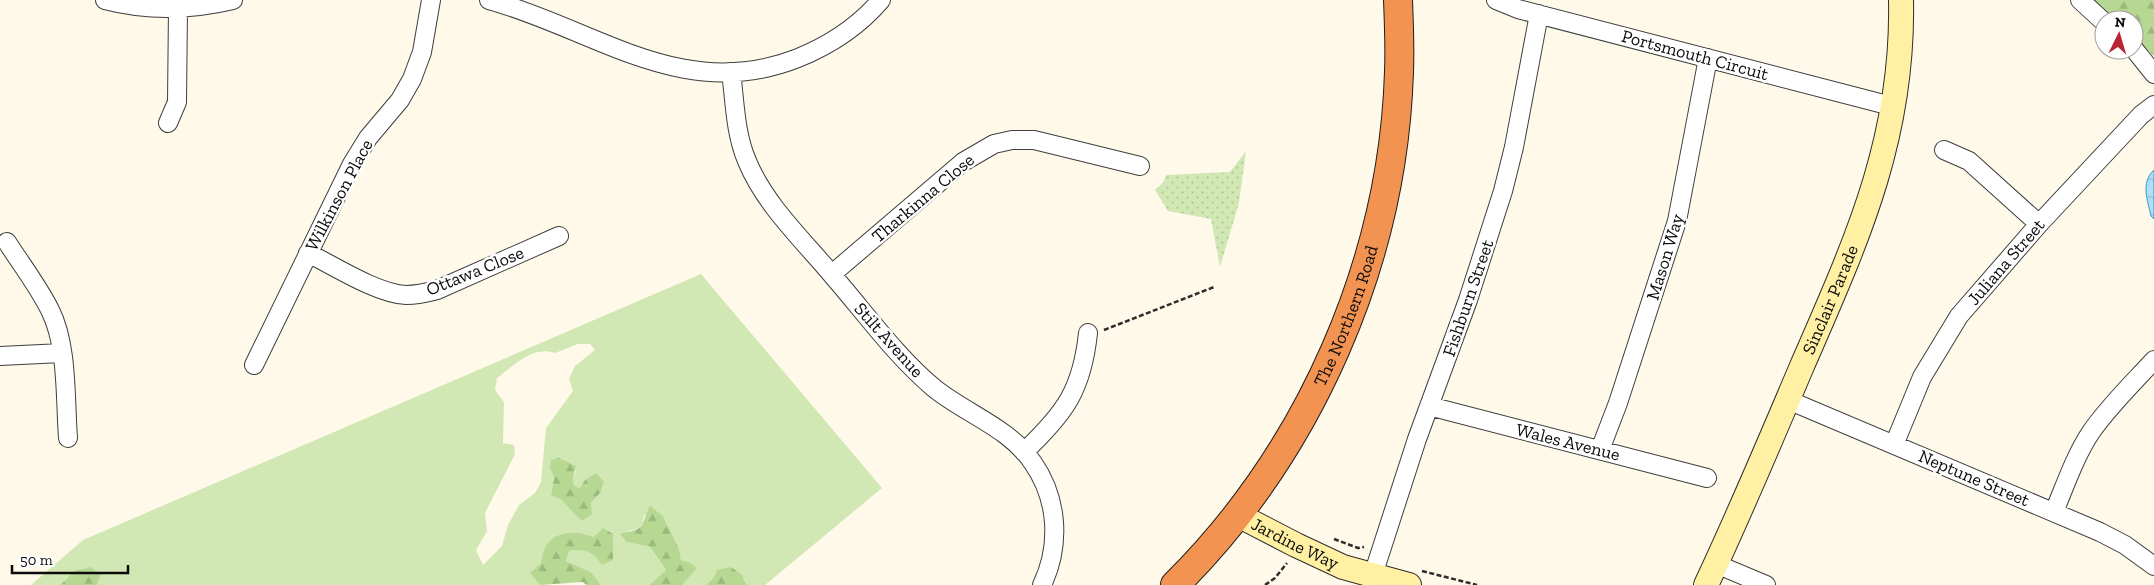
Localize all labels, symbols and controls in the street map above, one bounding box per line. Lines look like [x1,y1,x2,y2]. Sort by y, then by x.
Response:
north arrow [2094,10,2144,60]
text: N [2114,14,2126,32]
street label: Portsmouth Circuit [1619,25,1771,85]
street label: Wilkinson Place [300,135,378,255]
street label: Tharkinna Close [867,149,979,247]
street label: Mason Way [1641,211,1689,303]
street label: Juliana Street [1963,214,2050,310]
street label: Fishburn Street [1438,236,1498,359]
street label: Ottawa Close [423,241,527,301]
street label: Sinclair Parade [1797,242,1863,358]
street label: The Northern Road [1309,243,1383,390]
street label: Stilt Avenue [850,298,928,382]
street label: Wales Avenue [1514,418,1622,466]
street label: Neptune Street [1915,445,2033,511]
street label: Jardine Way [1248,513,1343,575]
scale bar [12,542,129,574]
text: 50 m [20,551,53,569]

